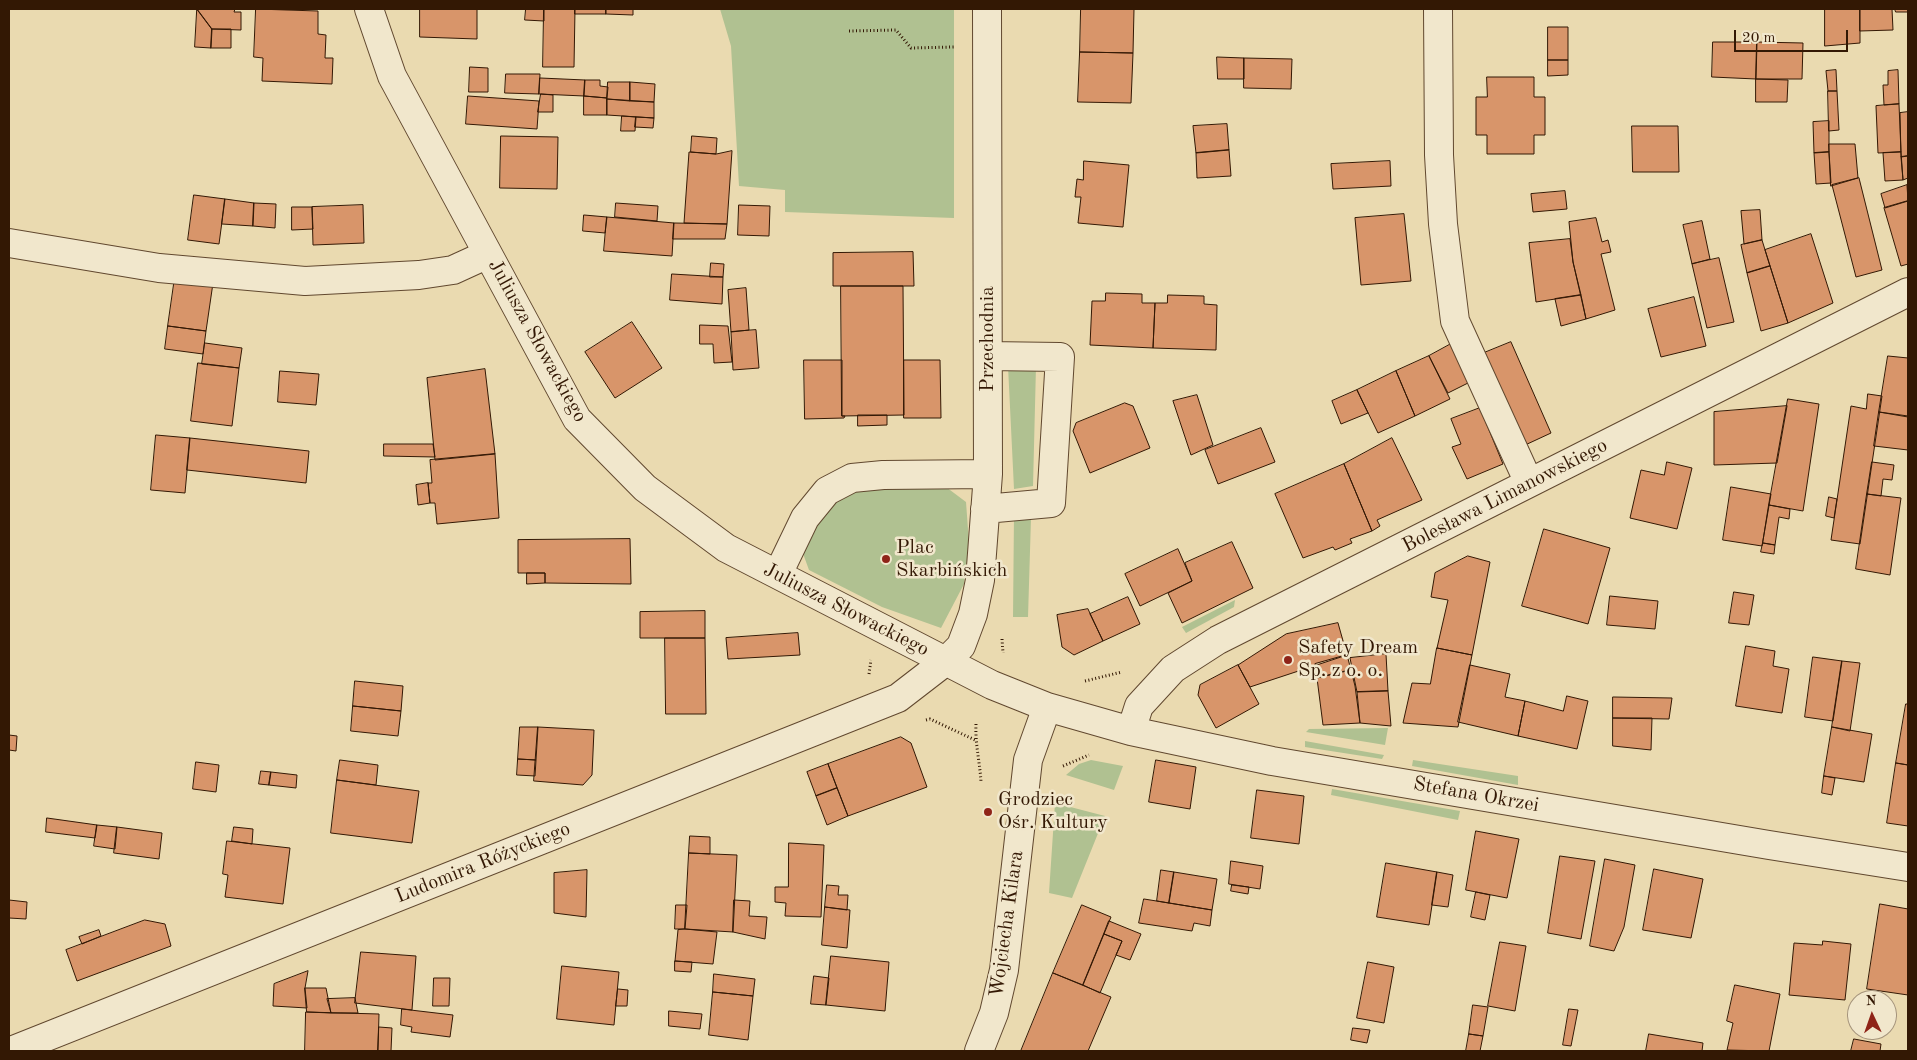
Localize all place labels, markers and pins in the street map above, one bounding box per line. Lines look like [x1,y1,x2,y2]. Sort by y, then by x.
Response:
place label: Plac Skarbińskich [896,536,1007,583]
marker: Plac Skarbińskich [880,553,892,565]
place label: Safety Dream Sp. z o. o. [1298,636,1418,683]
marker: Safety Dream Sp. z o. o. [1282,654,1294,666]
place label: Grodziec Ośr. Kultury [998,788,1108,835]
marker: Grodziec Ośr. Kultury [982,806,994,818]

